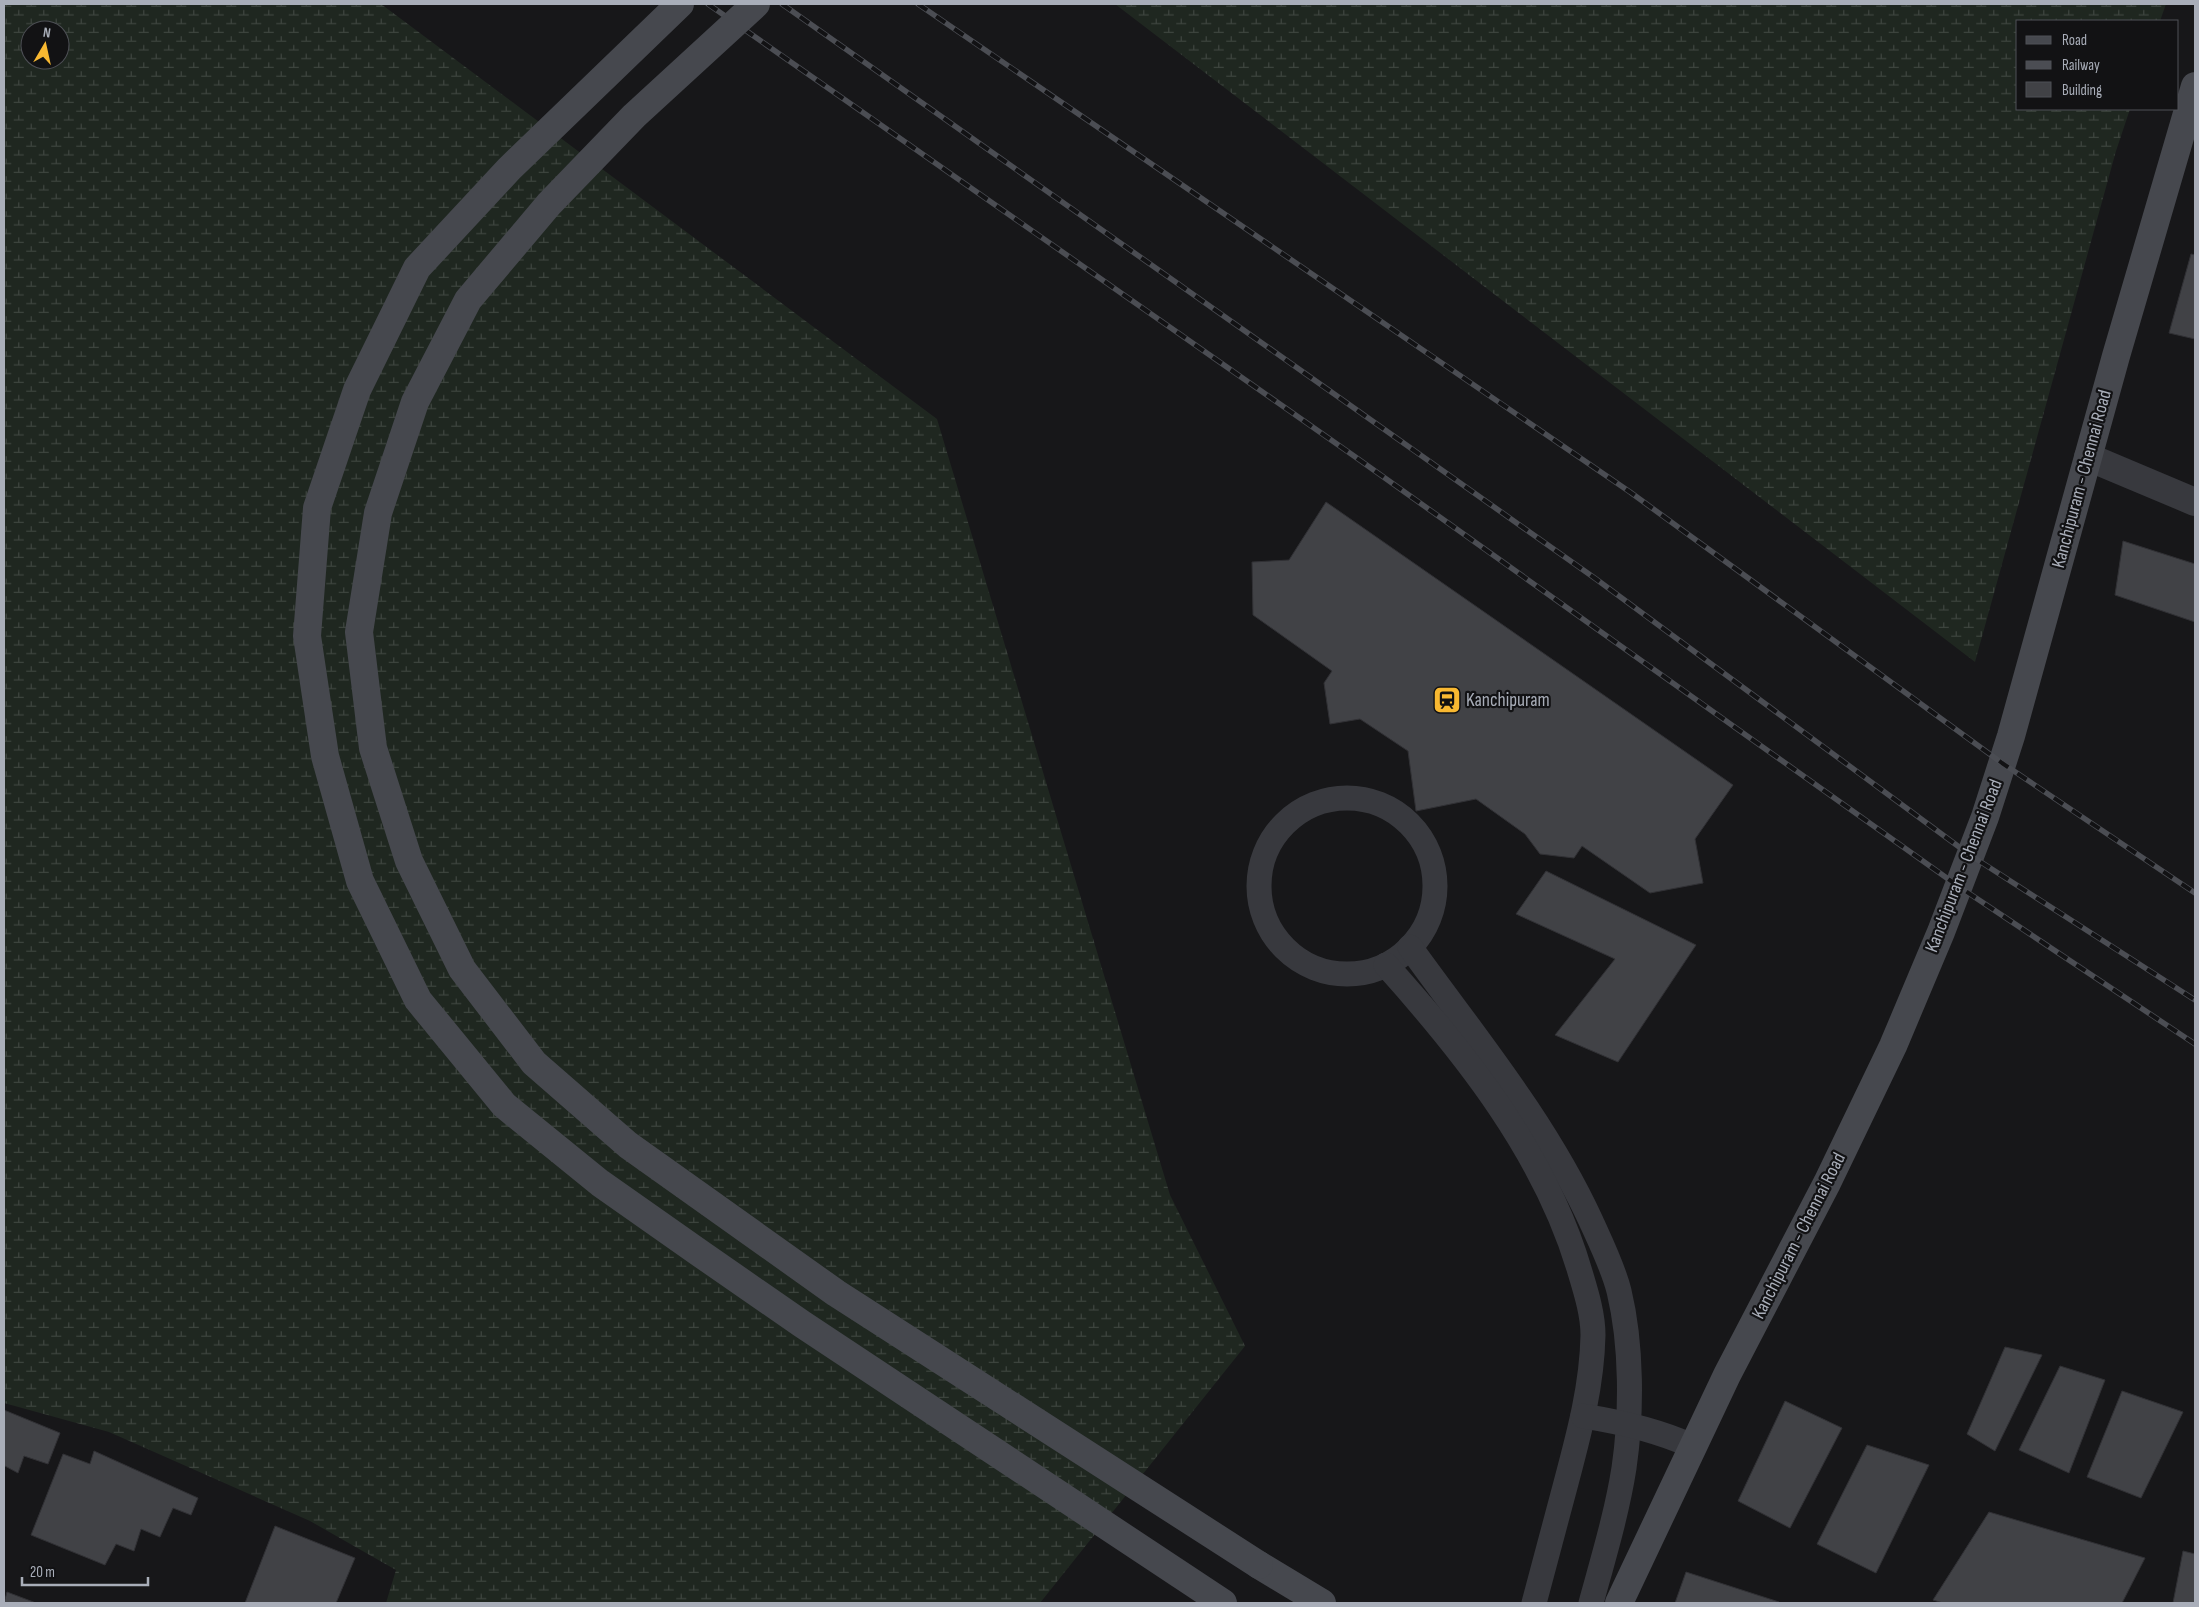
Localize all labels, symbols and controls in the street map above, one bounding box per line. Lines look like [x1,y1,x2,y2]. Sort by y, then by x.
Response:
north arrow [20,20,70,70]
legend [2016,20,2179,110]
text: N [42,24,52,42]
text: Road [2062,31,2087,50]
text: Railway [2062,56,2100,75]
text: Building [2062,81,2102,100]
street label: Kanchipuram - Chennai Road [2047,387,2117,571]
station icon: Kanchipuram [1432,685,1462,715]
place label: Kanchipuram [1466,689,1550,712]
street label: Kanchipuram - Chennai Road [1920,776,2008,956]
street label: Kanchipuram - Chennai Road [1747,1149,1851,1323]
scale bar [22,1554,149,1586]
text: 20 m [30,1563,55,1582]

